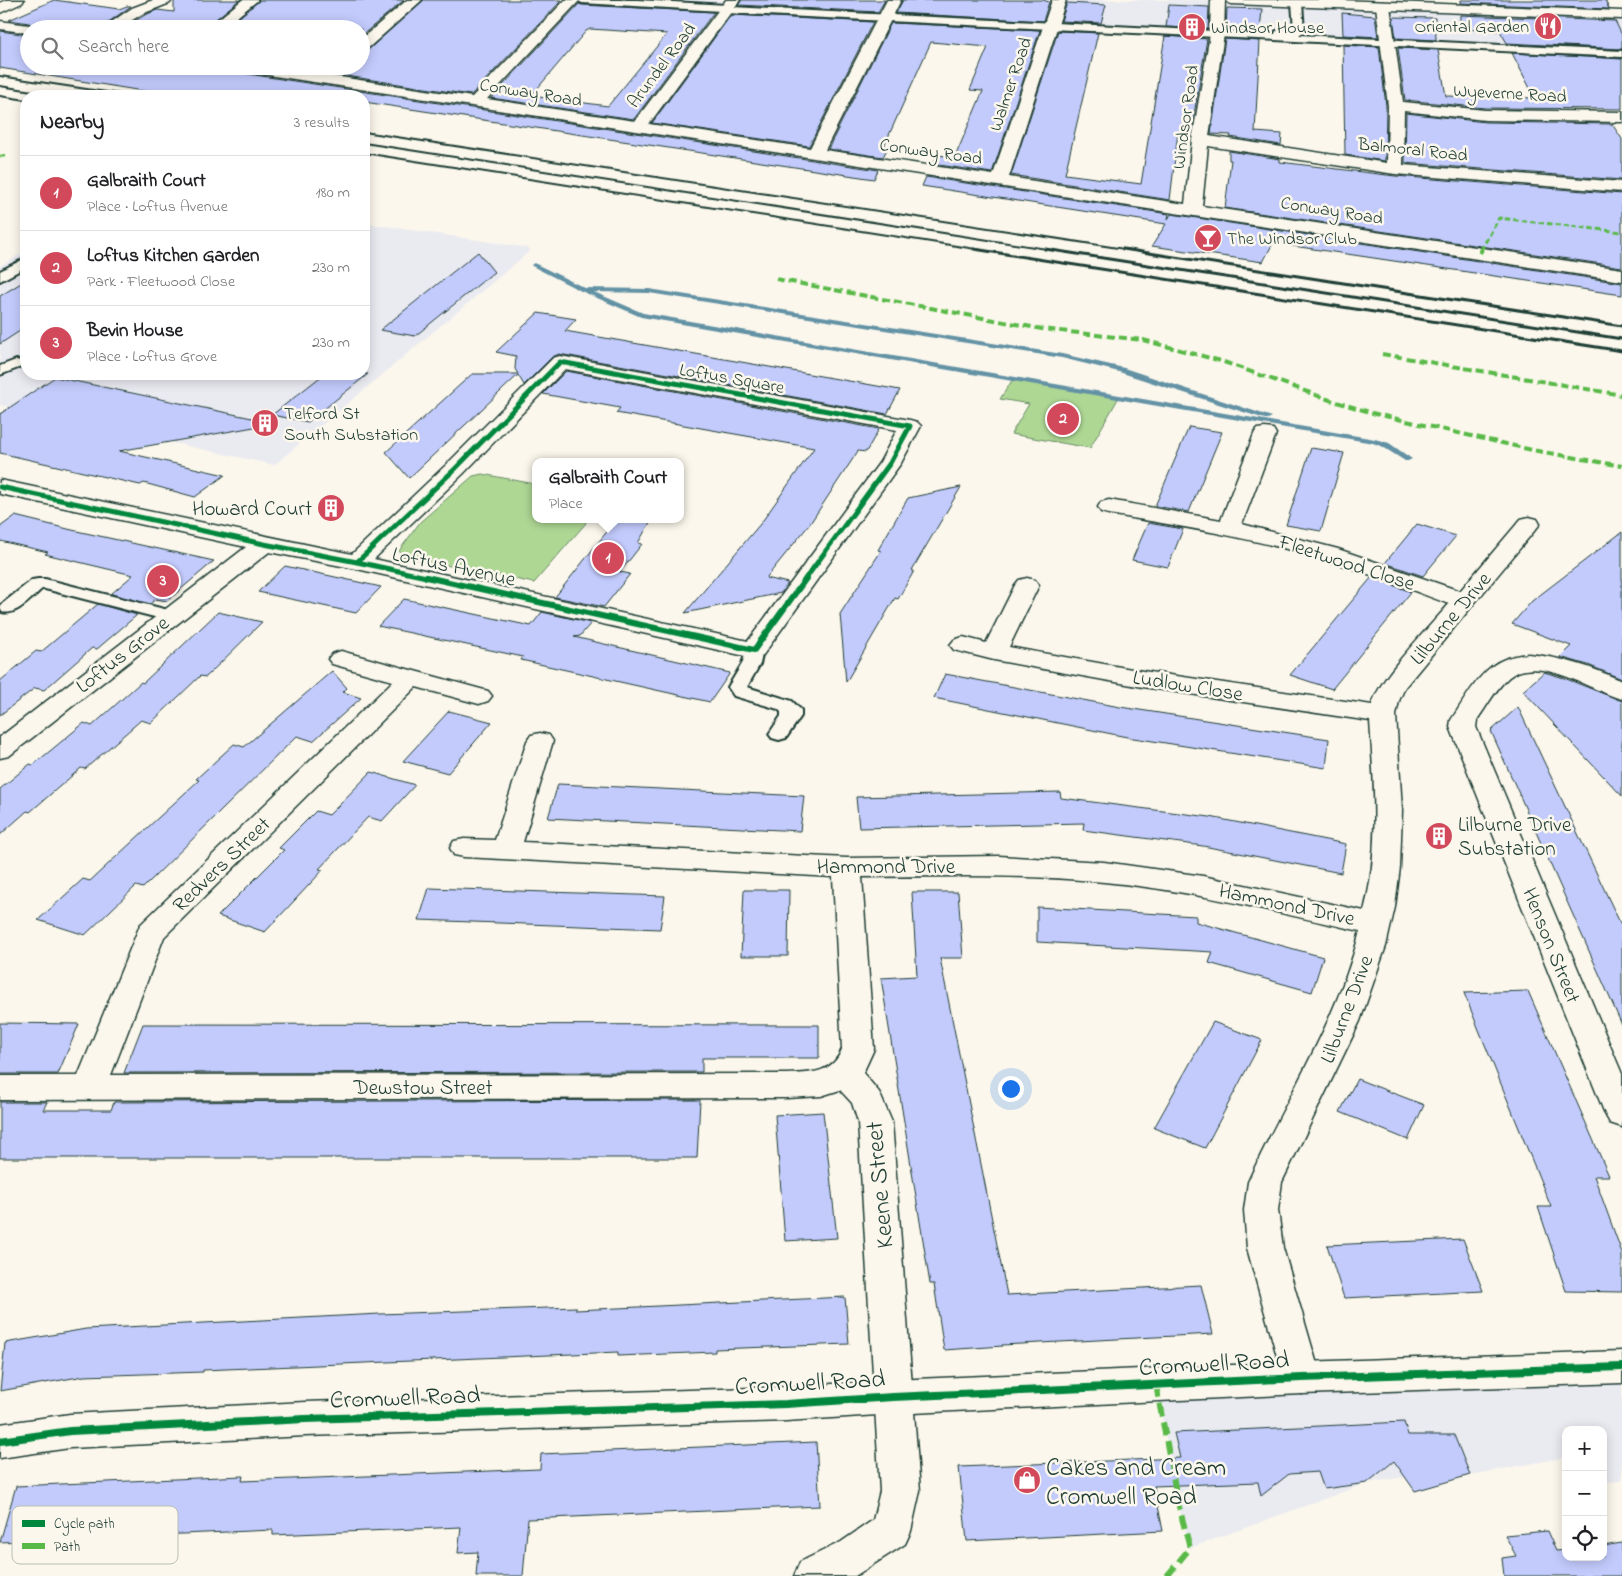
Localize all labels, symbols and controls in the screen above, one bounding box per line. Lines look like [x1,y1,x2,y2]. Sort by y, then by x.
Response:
restaurant icon: Oriental Garden [1533,11,1563,41]
building icon: Windsor House [1177,12,1207,42]
place label: Oriental Garden [1414,15,1529,41]
place label: Windsor House [1211,16,1325,42]
street label: Arundel Road [622,18,703,114]
search box [20,20,370,75]
icon: search [38,34,66,62]
text: Search here [78,34,169,61]
street label: Walmer Road [984,34,1040,135]
street label: Windsor Road [1167,64,1207,171]
street label: Conway Road [478,73,584,115]
street label: Wyeverne Road [1452,79,1567,111]
text: Nearby [40,108,104,138]
text: 3 results [294,111,350,135]
street label: Balmoral Road [1356,132,1469,170]
street label: Conway Road [878,133,984,173]
text: Galbraith Court [87,168,206,195]
text: 1 [53,181,59,205]
text: 180 m [316,181,350,205]
street label: Conway Road [1279,191,1385,233]
text: Place · Loftus Avenue [87,195,228,219]
bar icon: The Windsor Club [1193,223,1223,253]
place label: The Windsor Club [1227,227,1357,253]
text: Loftus Kitchen Garden [87,243,259,270]
text: 2 [52,256,60,280]
text: 230 m [312,256,350,280]
text: Park · Fleetwood Close [87,270,235,294]
text: Bevin House [87,318,183,345]
text: 3 [53,331,59,355]
text: 230 m [312,331,350,355]
text: Place · Loftus Grove [87,345,217,369]
street label: Loftus Square [677,358,787,402]
pin: 2 [1047,400,1079,438]
place label: Telford St South Substation [284,402,418,449]
building icon: Telford St South Substation [250,408,280,438]
popup [532,458,684,523]
text: Galbraith Court [549,465,667,492]
text: Place [549,492,583,516]
building icon: Howard Court [316,493,346,523]
place label: Howard Court [192,495,312,525]
street label: Fleetwood Close [1273,527,1419,600]
pin: 1 [592,539,624,577]
street label: Loftus Avenue [389,540,519,596]
pin: 3 [147,562,179,600]
street label: Lilburne Drive [1404,566,1500,672]
street label: Loftus Grove [70,609,177,702]
street label: Ludlow Close [1130,663,1245,711]
street label: Redvers Street [167,811,278,920]
place label: Lilburne Drive Substation [1458,811,1572,865]
building icon: Lilburne Drive Substation [1424,821,1454,851]
street label: Hammond Drive [817,853,956,883]
street label: Hammond Drive [1216,877,1358,935]
street label: Henson Street [1513,884,1587,1008]
street label: Lilburne Drive [1314,951,1382,1068]
street label: Dewstow Street [352,1074,493,1104]
your location [998,1076,1024,1102]
street label: Keene Street [857,1119,904,1250]
street label: Cromwell Road [1138,1343,1290,1387]
street label: Cromwell Road [734,1362,886,1406]
street label: Cromwell Road [329,1378,481,1420]
map controls [1562,1426,1607,1561]
button: + [1562,1426,1607,1471]
place label: Cakes and Cream Cromwell Road [1046,1451,1226,1516]
shop icon: Cakes and Cream Cromwell Road [1012,1465,1042,1495]
button: − [1562,1471,1607,1516]
legend [12,1506,178,1564]
text: Cycle path [54,1514,115,1536]
button: locate [1562,1516,1607,1561]
text: Path [54,1537,80,1558]

